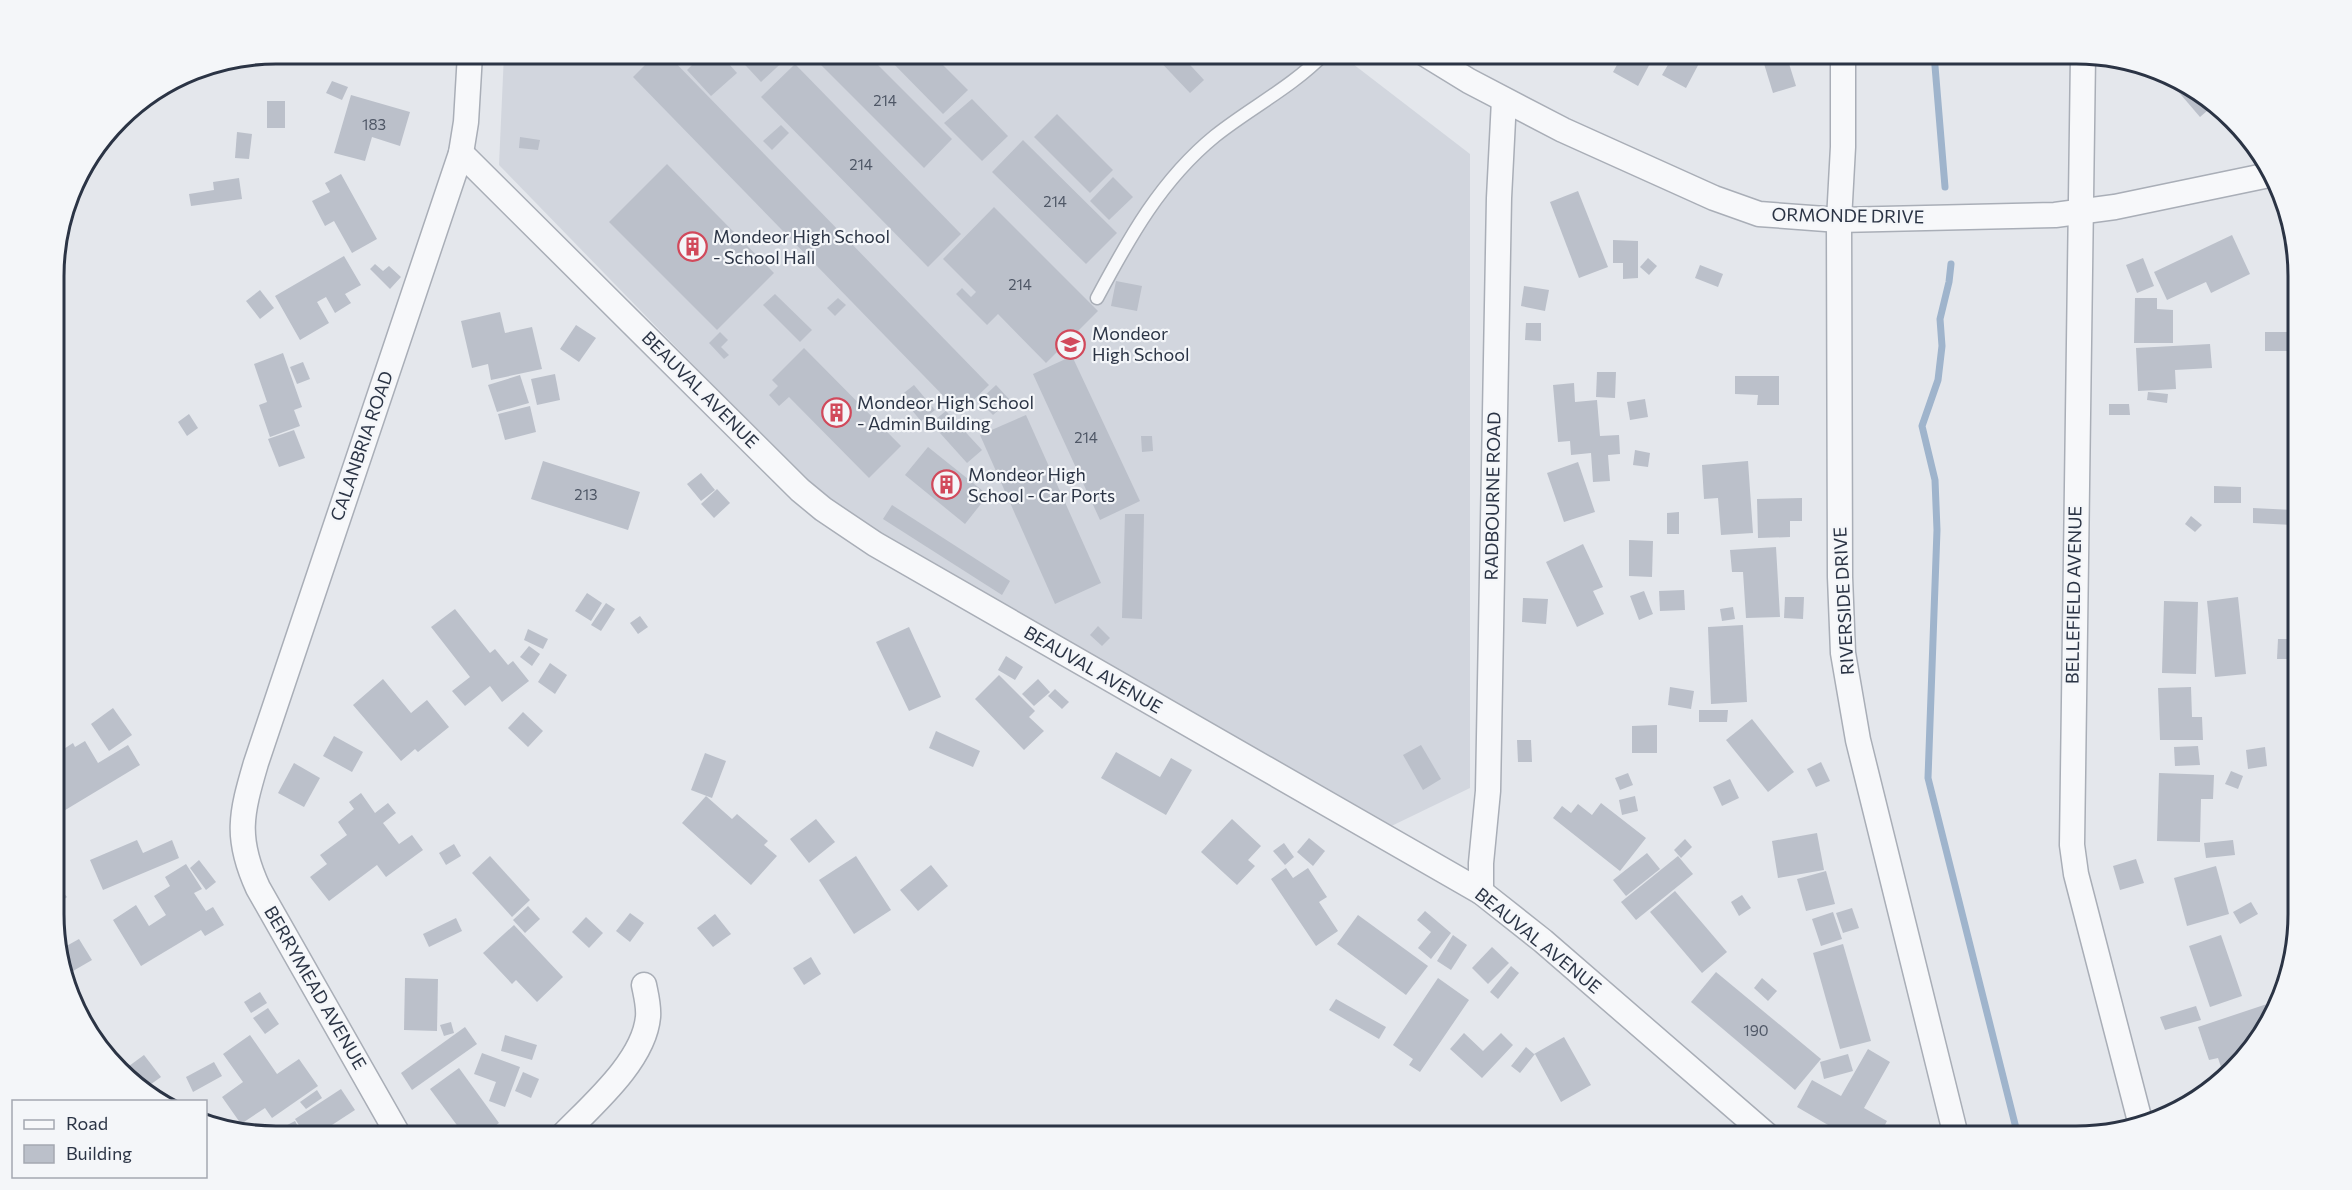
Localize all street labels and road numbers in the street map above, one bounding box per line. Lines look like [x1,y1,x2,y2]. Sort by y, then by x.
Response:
street label: ORMONDE DRIVE [1771,203,1925,227]
street label: BEAUVAL AVENUE [638,326,764,452]
street label: CALANBRIA ROAD [325,368,397,524]
street label: RADBOURNE ROAD [1480,411,1504,580]
street label: BELLEFIELD AVENUE [2060,506,2086,684]
street label: RIVERSIDE DRIVE [1828,526,1858,676]
street label: BEAUVAL AVENUE [1020,621,1167,718]
street label: BEAUVAL AVENUE [1471,883,1606,998]
street label: BERRYMEAD AVENUE [260,902,372,1073]

